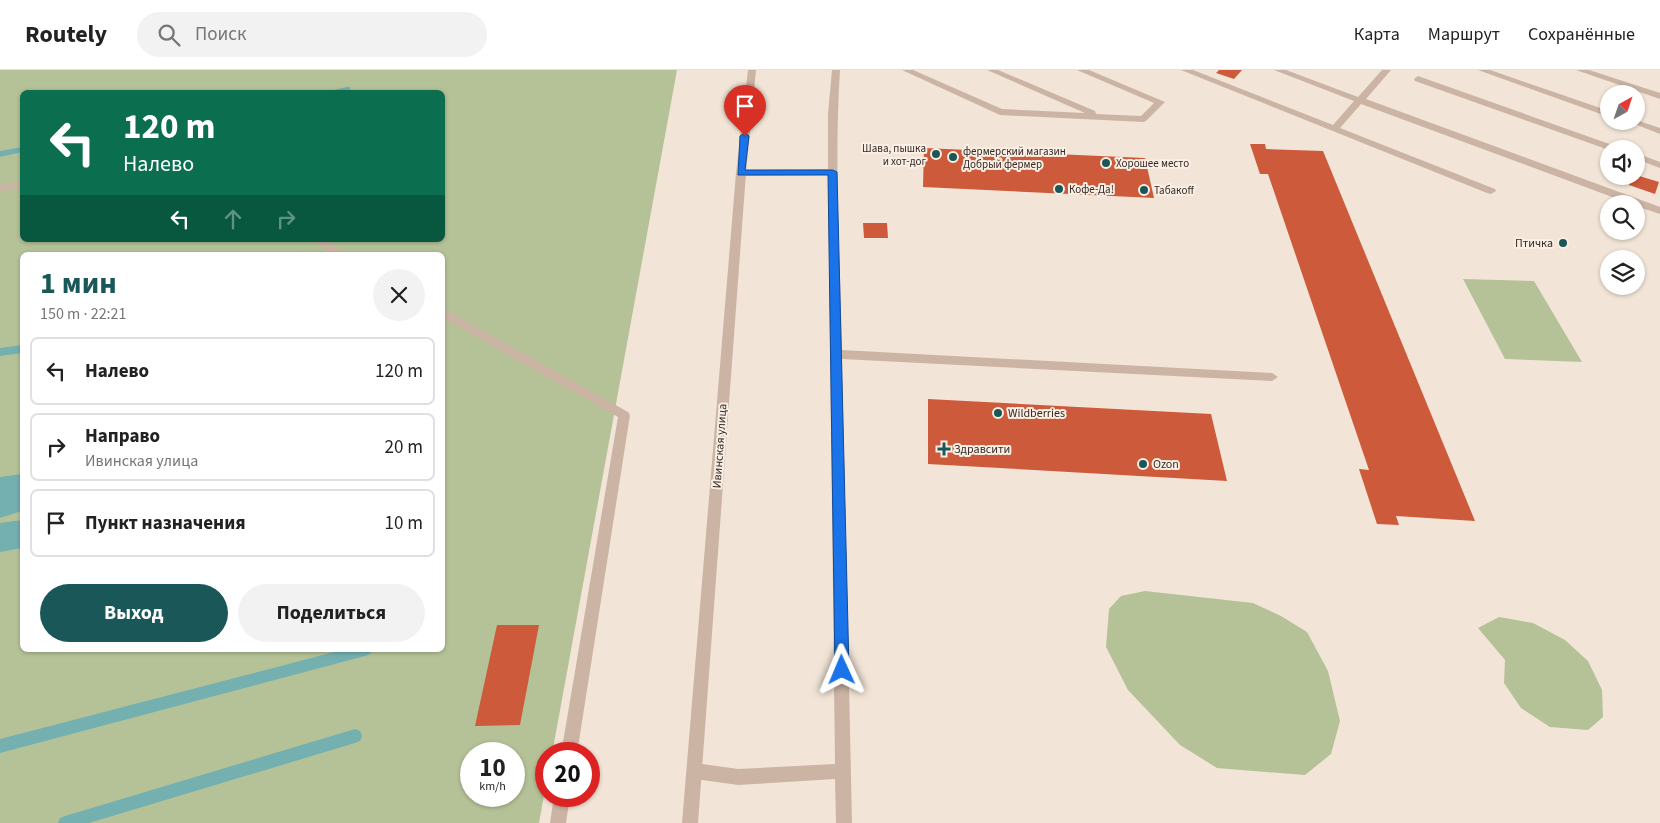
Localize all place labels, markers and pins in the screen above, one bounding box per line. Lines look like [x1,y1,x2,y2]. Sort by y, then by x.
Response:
pin [724,85,766,136]
place label: Шава, пышка и хот-дог [862,141,926,169]
place label: фермерский магазин Добрый фермер [963,144,1066,172]
marker: Шава, пышка и хот-дог [930,148,942,160]
marker: фермерский магазин Добрый фермер [947,151,959,163]
place label: Хорошее место [1116,156,1189,171]
marker: Хорошее место [1100,157,1112,169]
place label: Кофе-Да! [1069,182,1114,197]
marker: Кофе-Да! [1053,183,1065,195]
place label: Табакoff [1154,183,1194,198]
marker: Табакoff [1138,184,1150,196]
place label: Птичка [1515,235,1553,252]
marker: Птичка [1557,237,1569,249]
place label: Wildberries [1008,405,1065,422]
marker: Wildberries [992,407,1004,419]
place label: Здравсити [954,441,1010,458]
marker: Здравсити [938,443,950,455]
place label: Ozon [1153,456,1179,473]
marker: Ozon [1137,458,1149,470]

